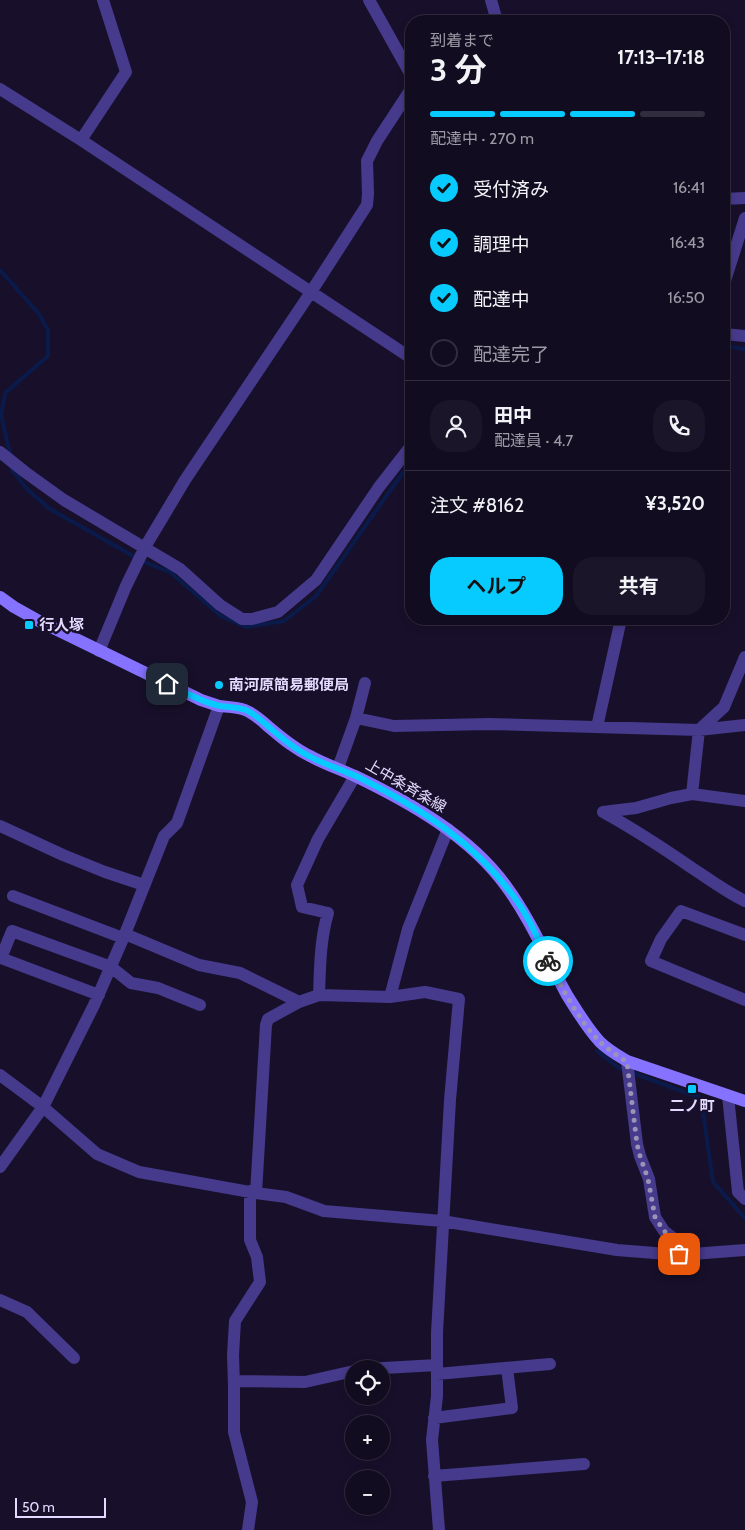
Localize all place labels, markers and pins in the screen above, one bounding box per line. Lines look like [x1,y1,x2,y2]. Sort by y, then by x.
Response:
place label: 行人塚 [39,616,84,634]
marker: 行人塚 [23,619,35,631]
pin [146,663,188,705]
place label: 南河原簡易郵便局 [229,676,349,694]
marker: 南河原簡易郵便局 [213,679,225,691]
marker: 二ノ町 [686,1083,698,1095]
place label: 二ノ町 [669,1097,715,1115]
pin [658,1233,700,1275]

